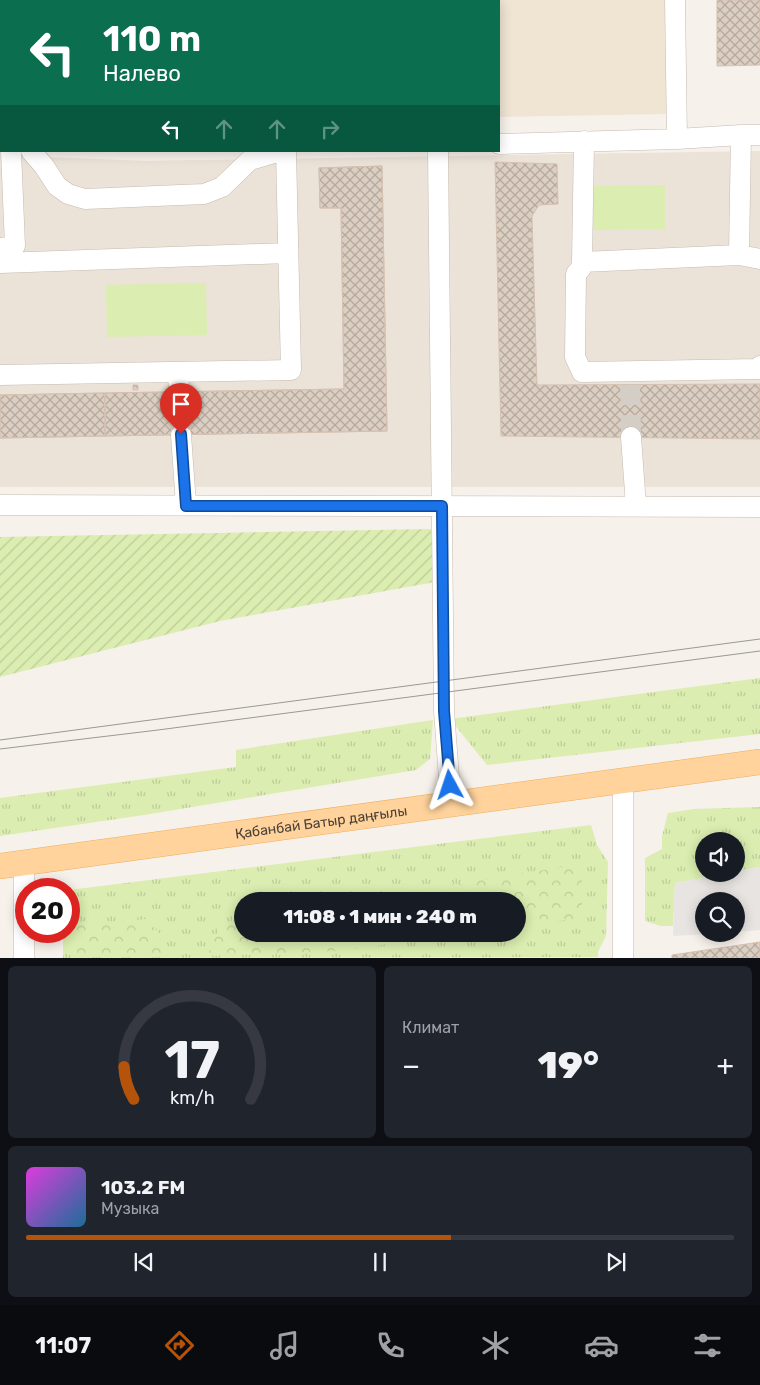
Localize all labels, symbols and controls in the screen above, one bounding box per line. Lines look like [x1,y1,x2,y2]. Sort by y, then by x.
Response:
text: 110 m [103,18,201,60]
icon: left [20,20,85,85]
text: Налево [103,60,181,87]
icon: left [157,115,185,143]
icon: ahead [210,115,238,143]
icon: ahead [263,115,291,143]
icon: right [316,115,344,143]
pin [160,383,202,434]
icon: arrive [167,390,195,418]
position arrow [423,758,475,810]
street label: Қабанбай Батыр даңғылы [234,802,408,842]
map controls [695,832,745,942]
button: sound [695,832,745,882]
speed limit sign: 20 [15,878,80,943]
button: search [695,892,745,942]
text: 11:08 · 1 мин · 240 m [283,905,477,928]
text: Климат [402,1018,459,1037]
text: 17 [164,1029,220,1091]
text: 19° [538,1042,599,1088]
text: − [402,1049,420,1082]
text: + [717,1049,734,1082]
text: km/h [170,1087,214,1108]
text: 103.2 FM [101,1176,185,1199]
text: Музыка [101,1199,159,1218]
icon: previous [130,1248,158,1276]
icon: pause [366,1248,394,1276]
icon: next [602,1248,630,1276]
icon: directions [162,1328,197,1363]
icon: music [267,1328,302,1363]
icon: phone [373,1328,408,1363]
icon: climate [478,1328,513,1363]
icon: car [584,1328,619,1363]
icon: filters [690,1328,725,1363]
text: 11:07 [35,1332,91,1359]

